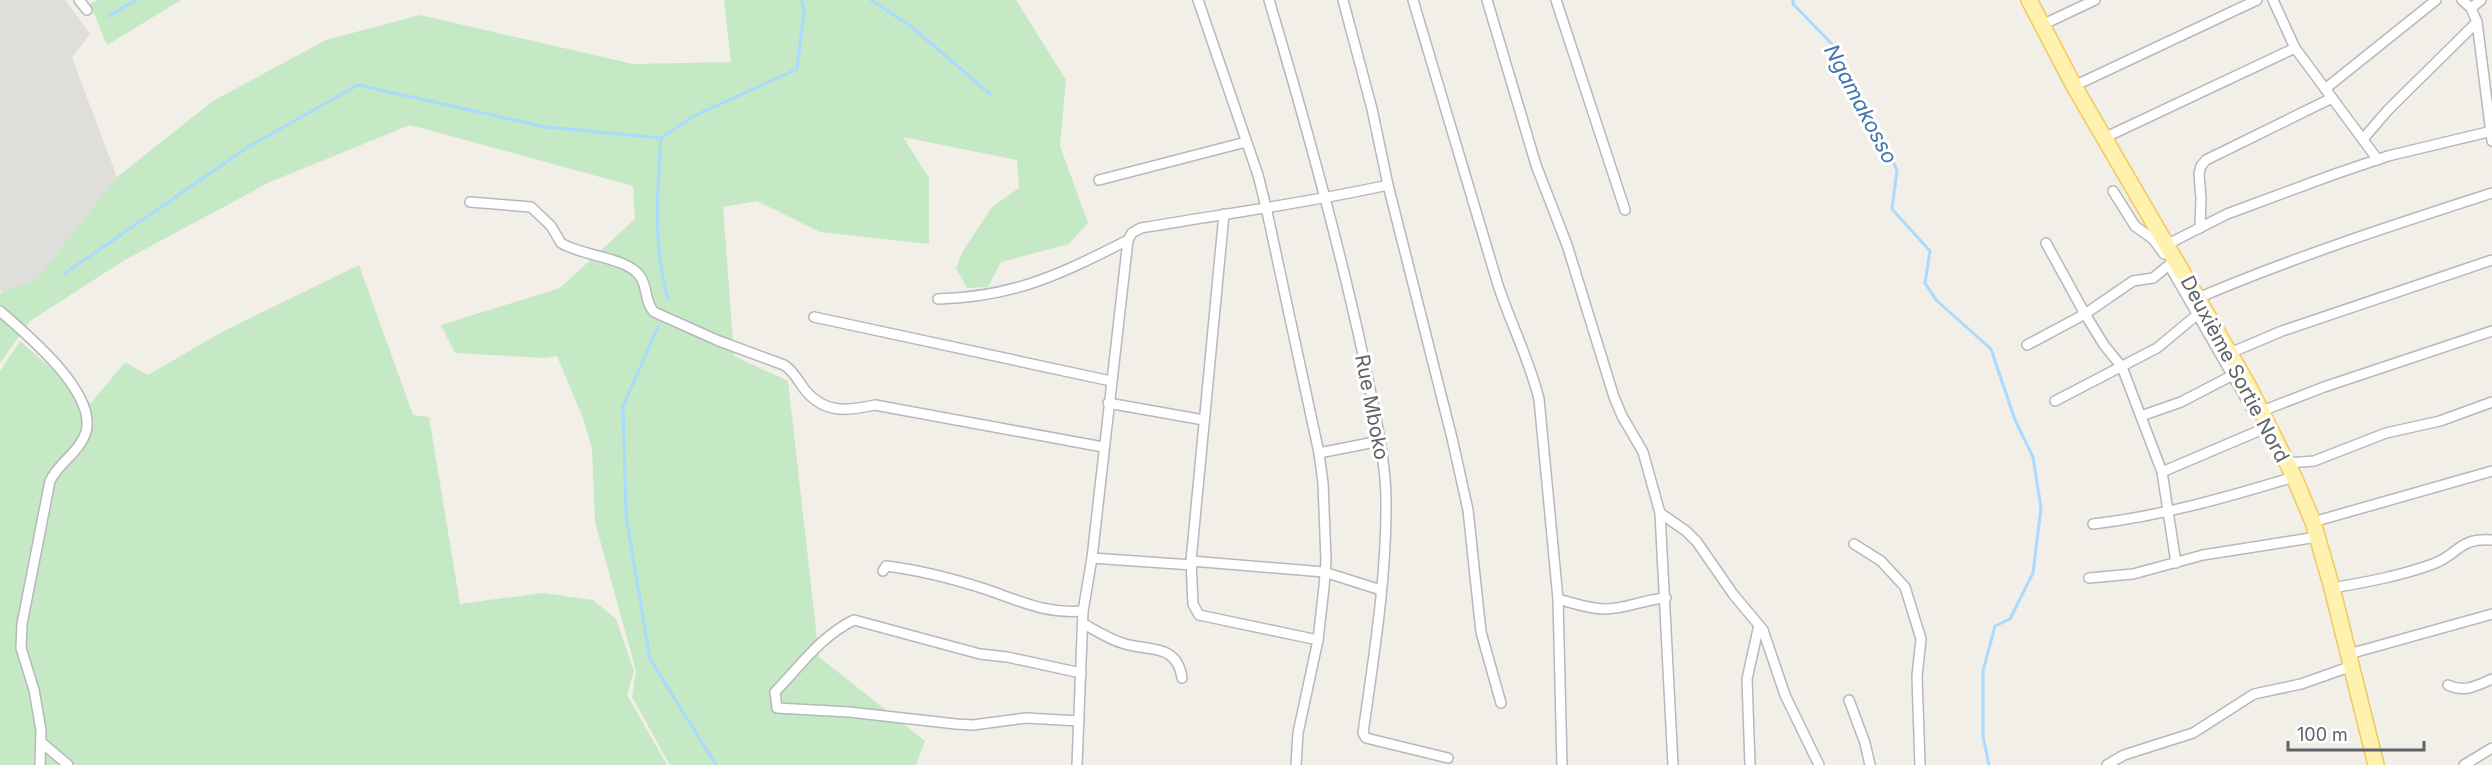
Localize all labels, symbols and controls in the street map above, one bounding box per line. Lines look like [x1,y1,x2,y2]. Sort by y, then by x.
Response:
water label: Ngamakosso [1819,40,1903,168]
street label: Deuxième Sortie Nord [2176,272,2294,466]
street label: Rue Mboko [1350,352,1394,462]
scale bar [2288,714,2424,752]
text: 100 m [2297,724,2348,745]

